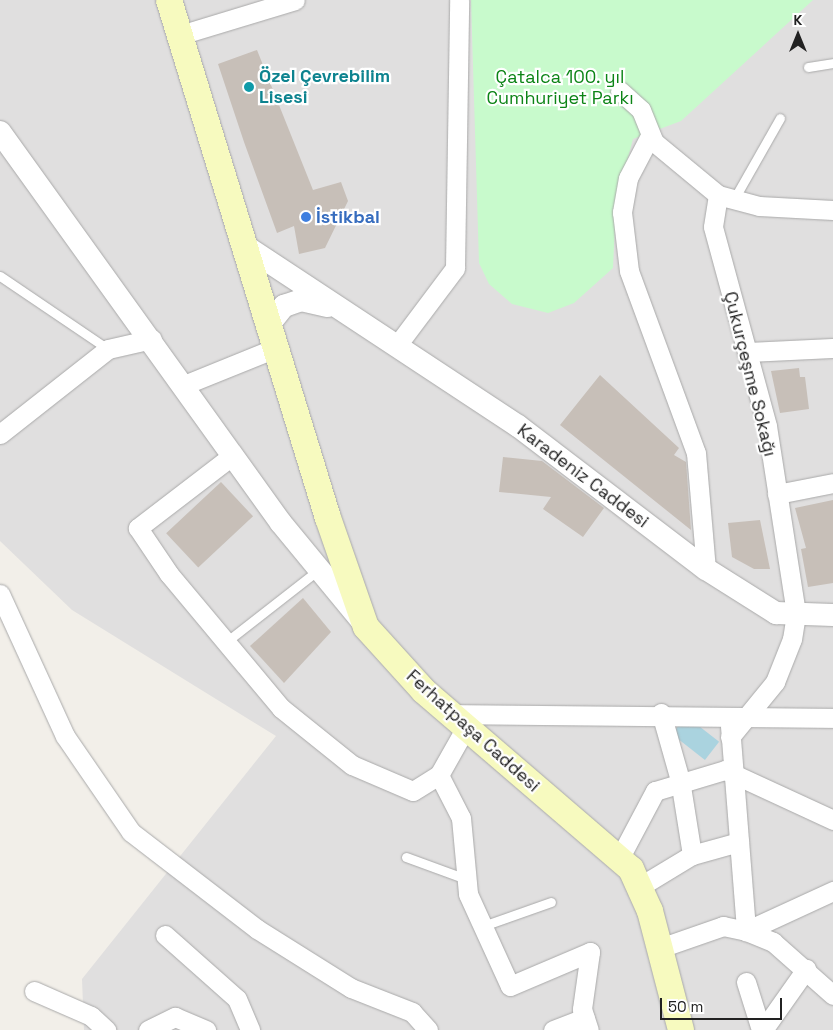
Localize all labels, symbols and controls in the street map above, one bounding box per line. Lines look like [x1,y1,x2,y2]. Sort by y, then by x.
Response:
north arrow [773,10,823,60]
text: K [794,11,802,29]
place label: Özel Çevrebilim Lisesi [259,66,390,108]
park label: Çatalca 100. yıl Cumhuriyet Parkı [486,67,634,110]
marker: Özel Çevrebilim Lisesi [243,81,255,93]
place label: İstikbal [316,206,380,228]
marker: İstikbal [300,211,312,223]
street label: Çukurçeşme Sokağı [719,289,781,459]
street label: Karadeniz Caddesi [513,420,653,532]
street label: Ferhatpaşa Caddesi [402,665,544,797]
scale bar [663,988,786,1020]
text: 50 m [668,997,703,1016]

